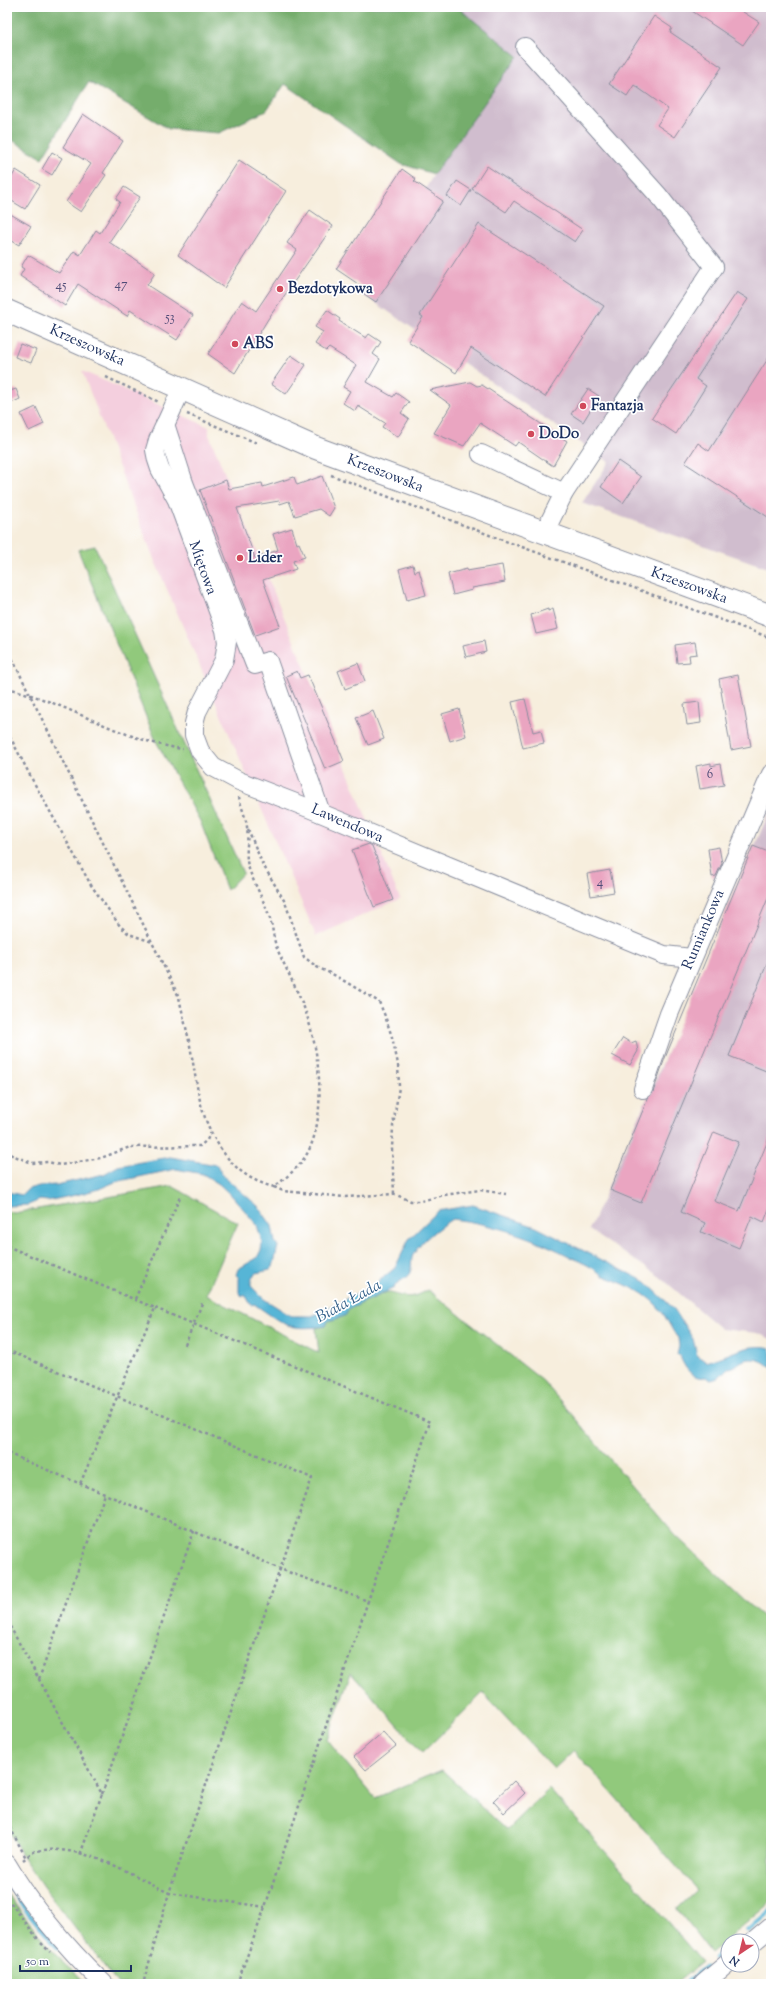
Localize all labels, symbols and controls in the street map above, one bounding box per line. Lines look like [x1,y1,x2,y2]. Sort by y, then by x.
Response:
house number: 47 [114,276,128,294]
house number: 45 [56,277,67,295]
place label: Bezdotykowa [288,279,373,300]
marker: Bezdotykowa [275,284,285,294]
house number: 53 [164,309,175,327]
street label: Krzeszowska [46,320,128,372]
place label: ABS [243,334,274,355]
marker: ABS [230,339,240,349]
place label: Fantazja [591,396,644,417]
marker: Fantazja [578,401,588,411]
place label: DoDo [539,424,579,445]
marker: DoDo [526,429,536,439]
street label: Krzeszowska [344,450,426,498]
street label: Miętowa [183,538,221,598]
place label: Lider [248,548,283,569]
marker: Lider [235,553,245,563]
street label: Krzeszowska [648,562,730,610]
house number: 6 [707,766,713,784]
street label: Lawendowa [308,799,386,849]
house number: 4 [597,874,604,892]
street label: Rumiankowa [678,887,730,973]
water label: Biała Łada [312,1275,386,1329]
north arrow [720,1933,760,1973]
scale bar [20,1947,131,1973]
text: N [726,1951,744,1970]
text: 50 m [25,1953,49,1971]

